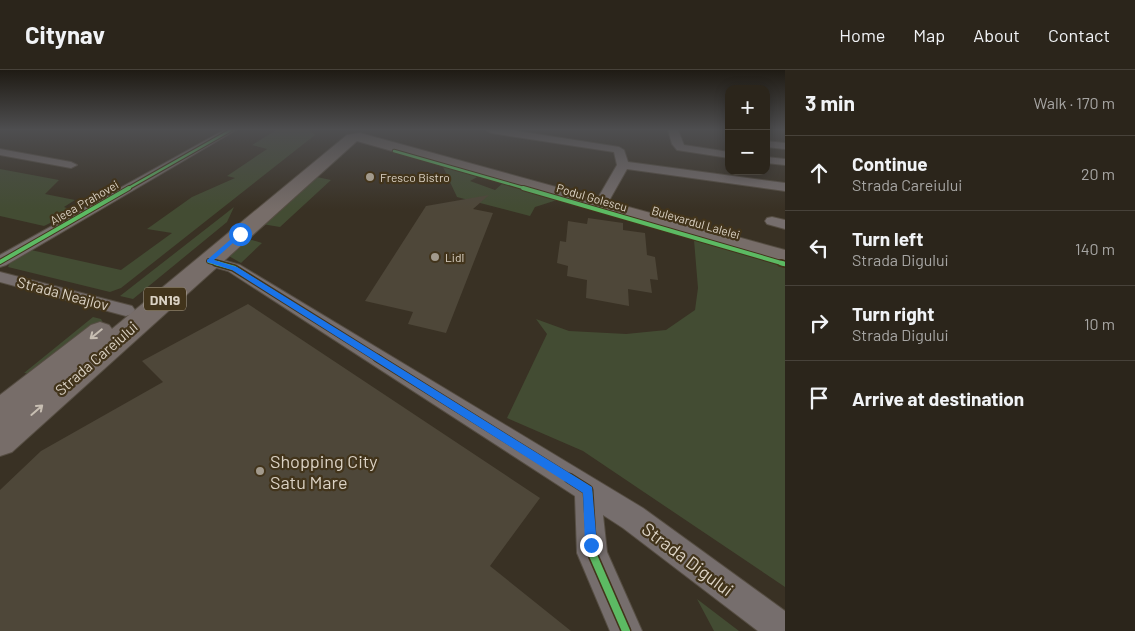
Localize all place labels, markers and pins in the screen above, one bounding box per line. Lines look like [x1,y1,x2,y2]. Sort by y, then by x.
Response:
place label: Fresco Bistro [380,170,450,184]
marker: Fresco Bistro [364,171,376,183]
place label: Lidl [445,250,464,264]
marker: Lidl [429,251,441,263]
place label: Shopping City Satu Mare [270,450,378,493]
marker: Shopping City Satu Mare [254,465,266,477]

